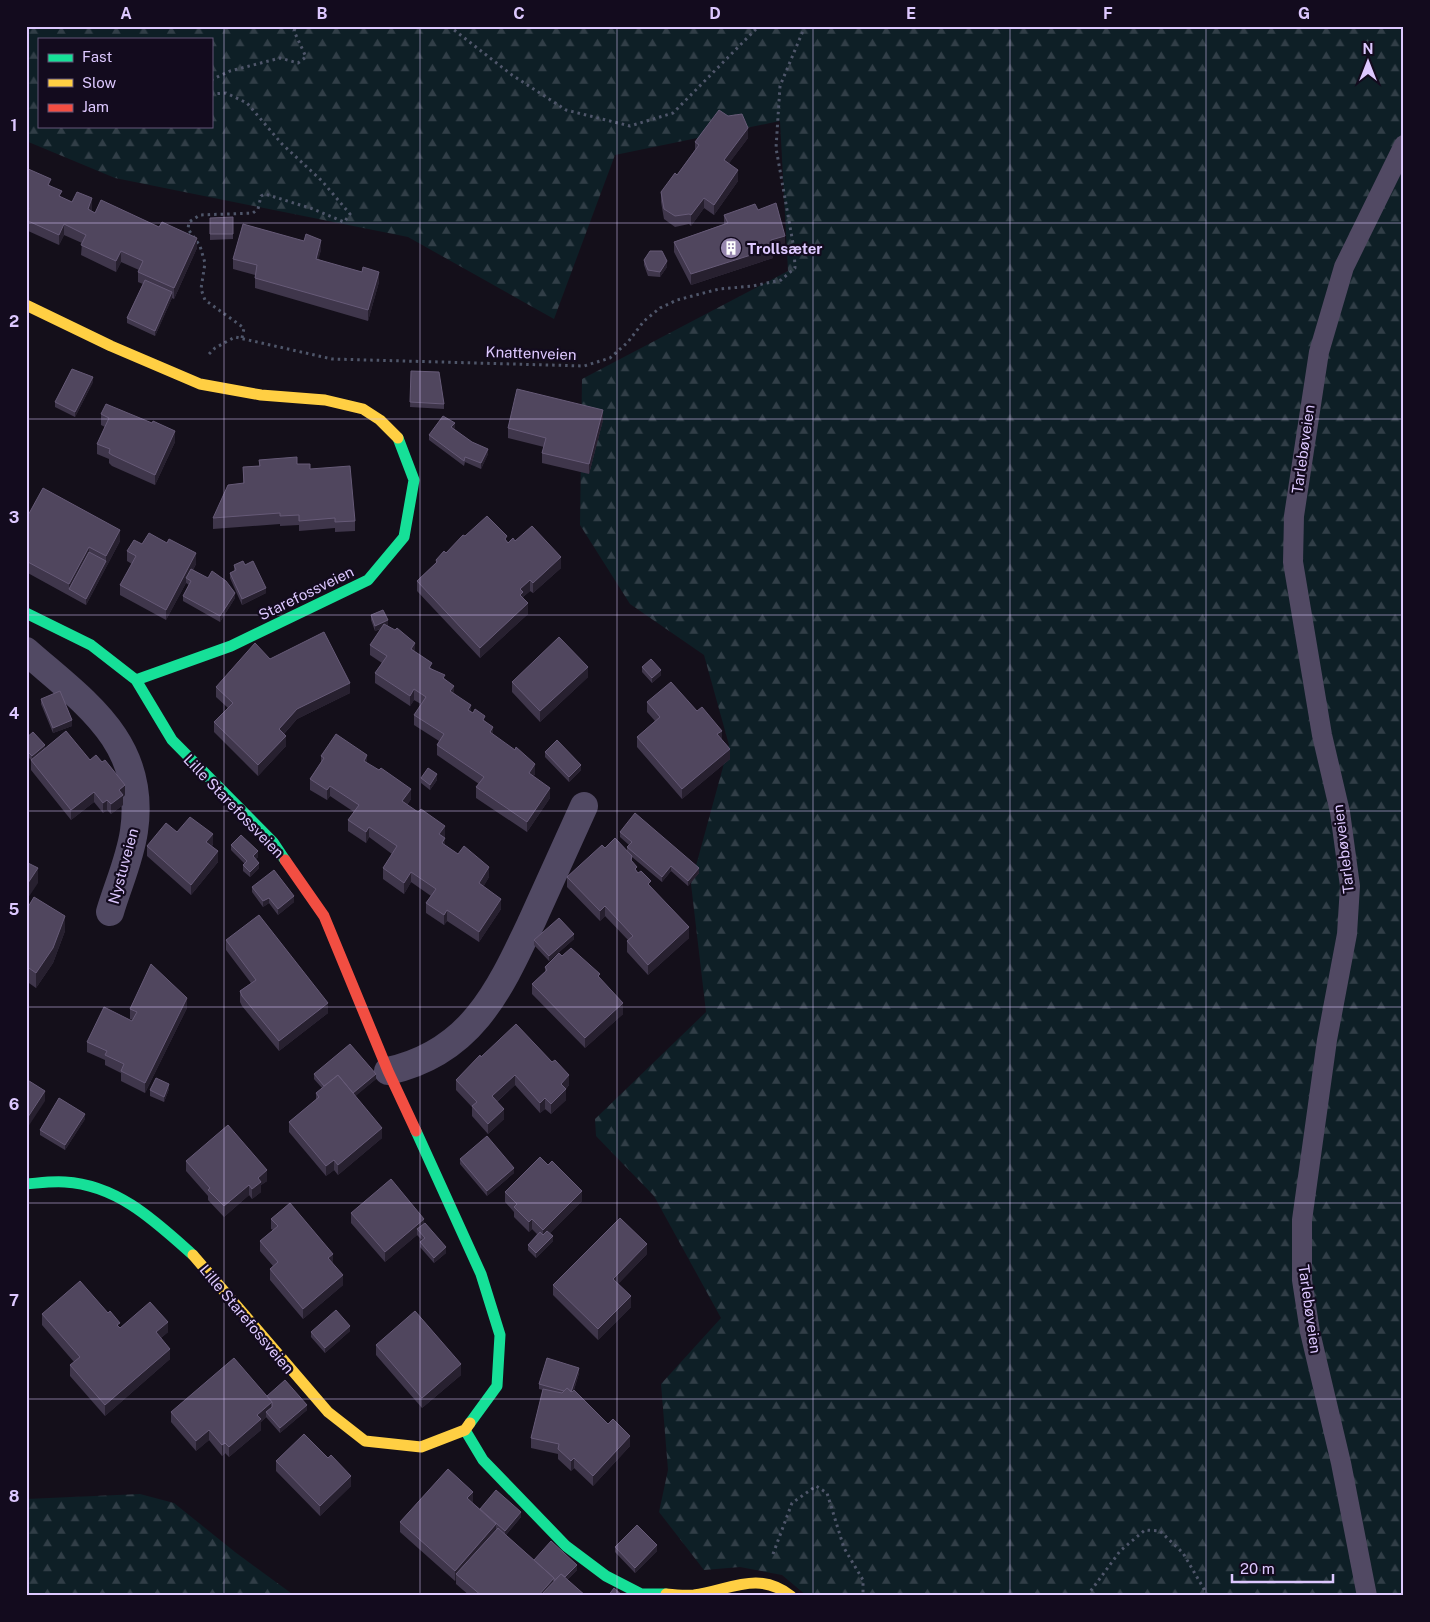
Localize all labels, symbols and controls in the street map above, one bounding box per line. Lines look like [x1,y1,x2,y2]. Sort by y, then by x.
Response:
text: A [120,4,132,23]
text: B [317,4,328,23]
text: C [513,4,525,23]
text: D [709,4,721,23]
text: E [906,4,916,23]
text: F [1103,4,1113,23]
text: G [1298,4,1310,23]
legend [38,38,212,128]
north arrow [1342,38,1392,88]
text: N [1363,41,1373,57]
text: Fast [82,48,112,65]
text: Slow [82,74,117,91]
text: Jam [82,98,109,115]
text: 1 [11,116,17,135]
building icon: Trollsæter [719,236,743,260]
place label: Trollsæter [747,240,823,257]
text: 2 [9,312,19,331]
street label: Knattenveien [485,343,577,363]
street label: Tarlebøveien [1288,403,1318,495]
text: 3 [9,508,19,527]
street label: Starefossveien [256,563,356,623]
text: 4 [9,704,20,723]
street label: Lille Starefossveien [180,751,288,861]
street label: Tarlebøveien [1329,803,1357,895]
street label: Nystuveien [105,826,141,906]
text: 5 [9,900,20,919]
text: 6 [9,1095,19,1114]
street label: Lille Starefossveien [196,1261,298,1377]
street label: Tarlebøveien [1295,1263,1325,1355]
text: 7 [9,1291,19,1310]
text: 8 [9,1487,20,1506]
scale bar [1232,1552,1334,1584]
text: 20 m [1240,1560,1275,1577]

